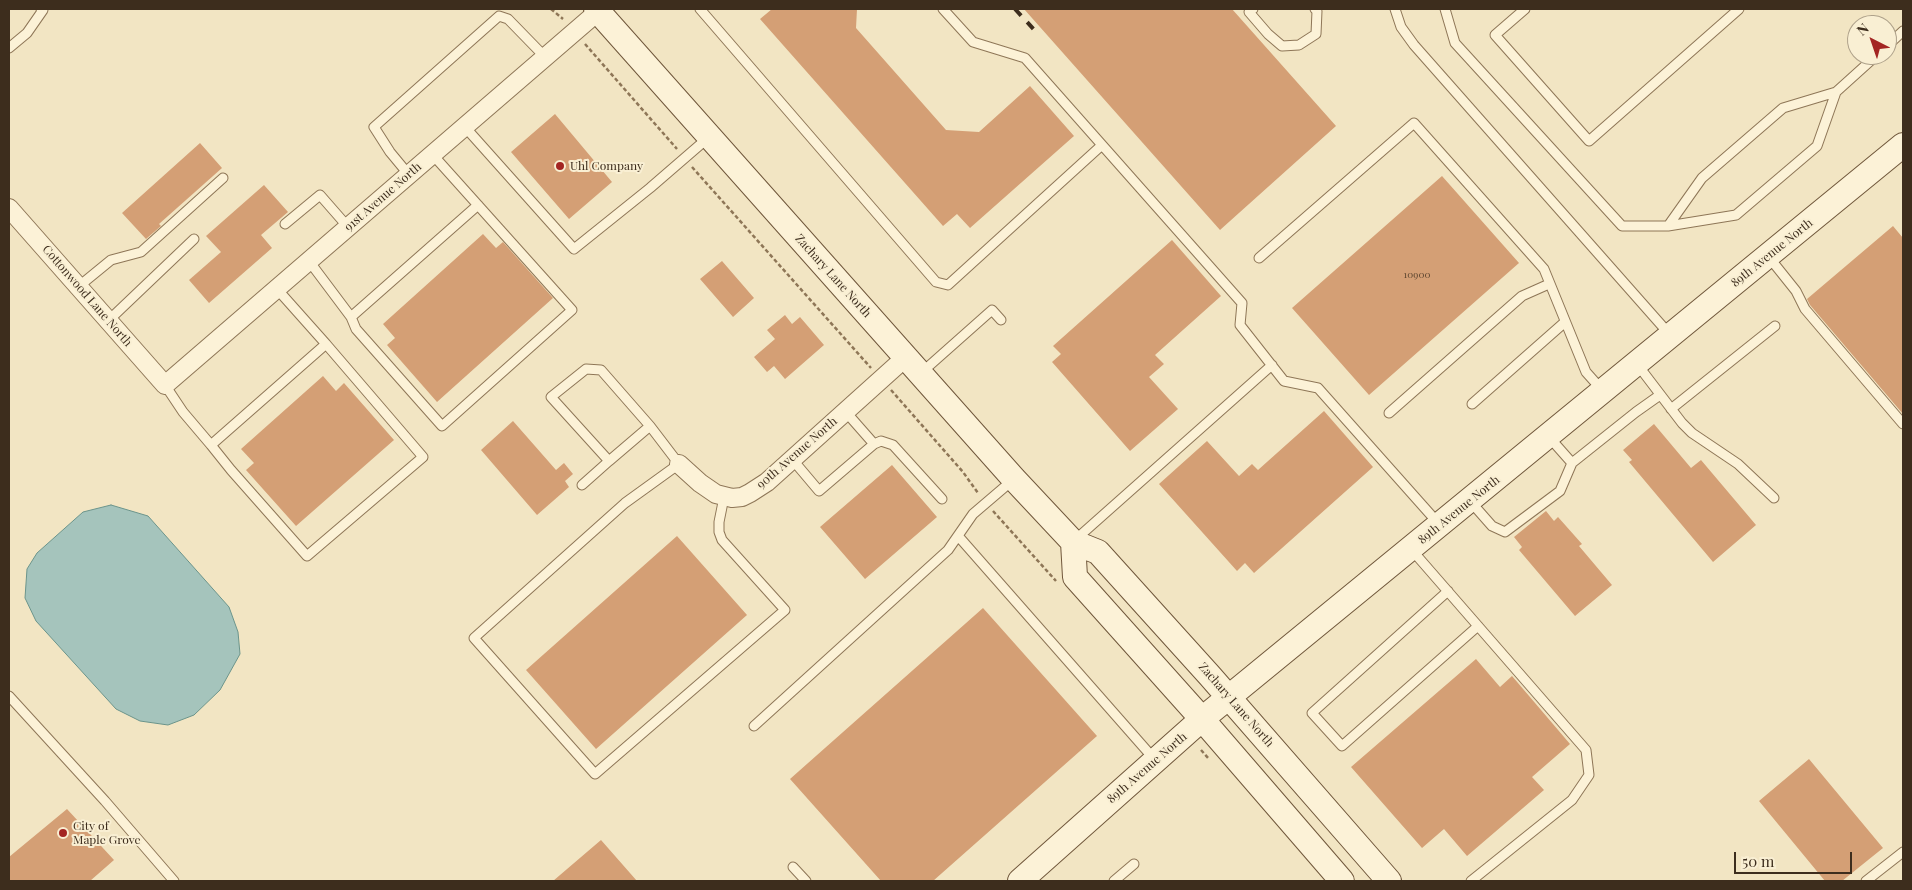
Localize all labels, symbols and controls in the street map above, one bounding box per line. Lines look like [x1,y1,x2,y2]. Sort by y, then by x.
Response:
north arrow [1847,15,1897,65]
text: N [1852,19,1873,40]
place label: Uhl Company [570,159,643,173]
street label: 91st Avenue North [342,160,424,234]
marker: Uhl Company [554,160,566,172]
street label: 89th Avenue North [1728,216,1816,290]
street label: Zachary Lane North [792,231,874,321]
street label: Cottonwood Lane North [39,242,135,350]
house number: 10900 [1404,269,1430,281]
street label: 90th Avenue North [754,414,840,492]
street label: 89th Avenue North [1415,473,1503,547]
street label: Zachary Lane North [1195,660,1277,750]
street label: 89th Avenue North [1104,730,1190,806]
place label: City of Maple Grove [73,819,141,847]
marker: City of Maple Grove [57,827,69,839]
scale bar [1737,842,1854,874]
text: 50 m [1742,851,1774,871]

